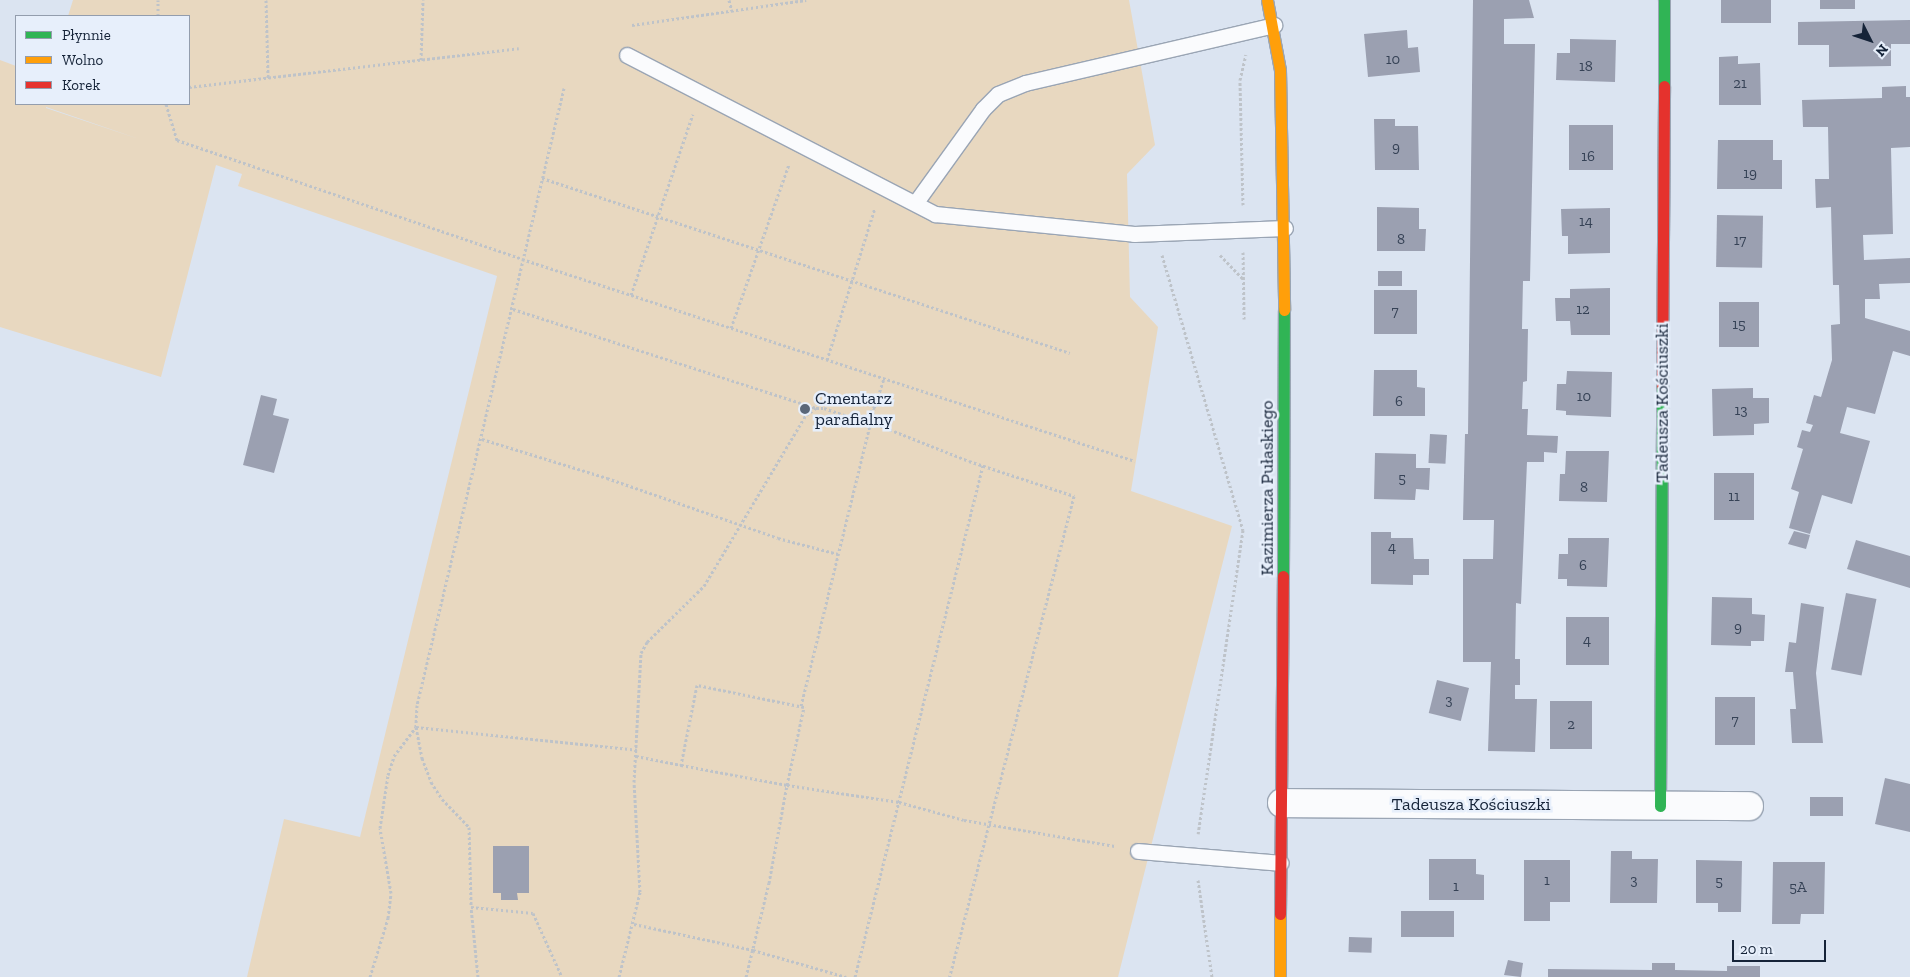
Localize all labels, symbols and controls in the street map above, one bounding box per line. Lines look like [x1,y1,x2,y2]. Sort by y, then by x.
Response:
legend [15,15,190,105]
north arrow [1845,15,1895,65]
text: Płynnie [62,26,111,44]
text: N [1872,41,1892,60]
text: Wolno [62,51,103,69]
house number: 10 [1386,51,1400,69]
house number: 18 [1579,58,1593,76]
house number: 21 [1733,75,1747,93]
text: Korek [62,76,100,94]
house number: 9 [1392,139,1400,157]
house number: 16 [1581,148,1595,166]
house number: 19 [1743,165,1757,183]
house number: 14 [1579,213,1593,231]
house number: 8 [1397,231,1405,249]
house number: 17 [1734,232,1746,250]
house number: 12 [1576,301,1590,319]
house number: 7 [1391,303,1399,321]
house number: 15 [1732,316,1746,334]
street label: Tadeusza Kościuszki [1651,323,1673,483]
place label: Cmentarz parafialny [815,388,893,430]
house number: 10 [1577,388,1591,406]
house number: 6 [1395,393,1403,411]
street label: Kazimierza Pułaskiego [1256,400,1278,576]
house number: 13 [1734,402,1748,420]
marker: Cmentarz parafialny [799,403,811,415]
house number: 5 [1398,470,1406,488]
house number: 8 [1580,479,1588,497]
house number: 11 [1728,488,1740,506]
house number: 4 [1388,539,1396,557]
house number: 6 [1579,557,1587,575]
house number: 9 [1734,619,1742,637]
house number: 4 [1583,632,1591,650]
house number: 3 [1445,692,1453,710]
house number: 7 [1731,712,1739,730]
house number: 2 [1567,716,1575,734]
street label: Tadeusza Kościuszki [1391,793,1551,815]
house number: 1 [1544,872,1550,890]
house number: 3 [1630,872,1638,890]
house number: 5 [1715,873,1723,891]
house number: 1 [1453,878,1459,896]
house number: 5A [1789,879,1807,897]
scale bar [1735,930,1829,962]
text: 20 m [1740,940,1773,958]

